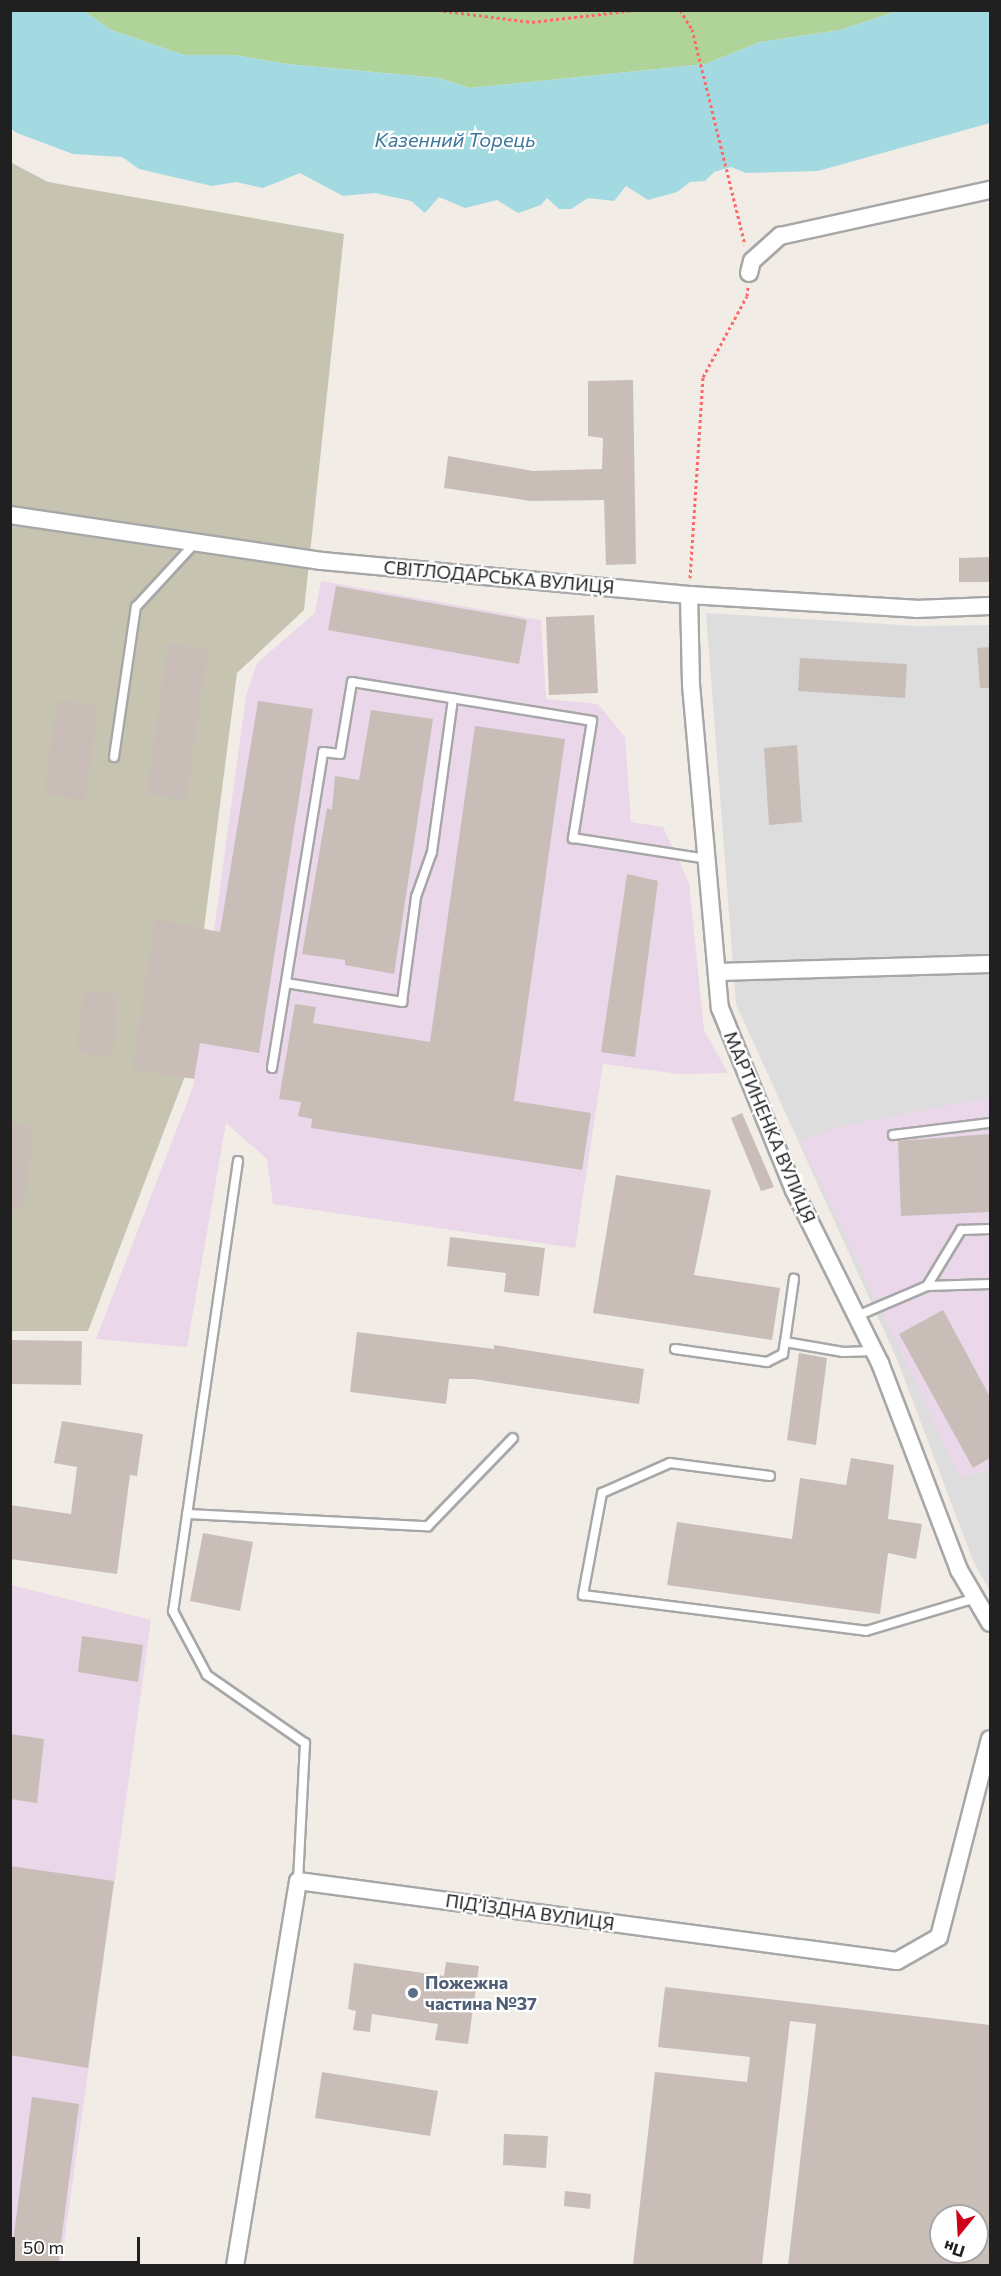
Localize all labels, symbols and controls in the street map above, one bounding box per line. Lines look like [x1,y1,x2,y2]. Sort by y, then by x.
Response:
water label: Казенний Торець [375,127,535,151]
street label: СВІТЛОДАРСЬКА ВУЛИЦЯ [383,556,615,598]
street label: МАРТИНЕНКА ВУЛИЦЯ [720,1028,820,1226]
street label: ПІД’ЇЗДНА ВУЛИЦЯ [444,1889,616,1935]
place label: Пожежна частина №37 [425,1972,537,2014]
marker: Пожежна частина №37 [406,1986,420,2000]
north arrow [929,2204,989,2264]
scale bar [15,2225,142,2263]
text: 50 m [23,2236,64,2258]
text: Пн [941,2237,967,2262]

